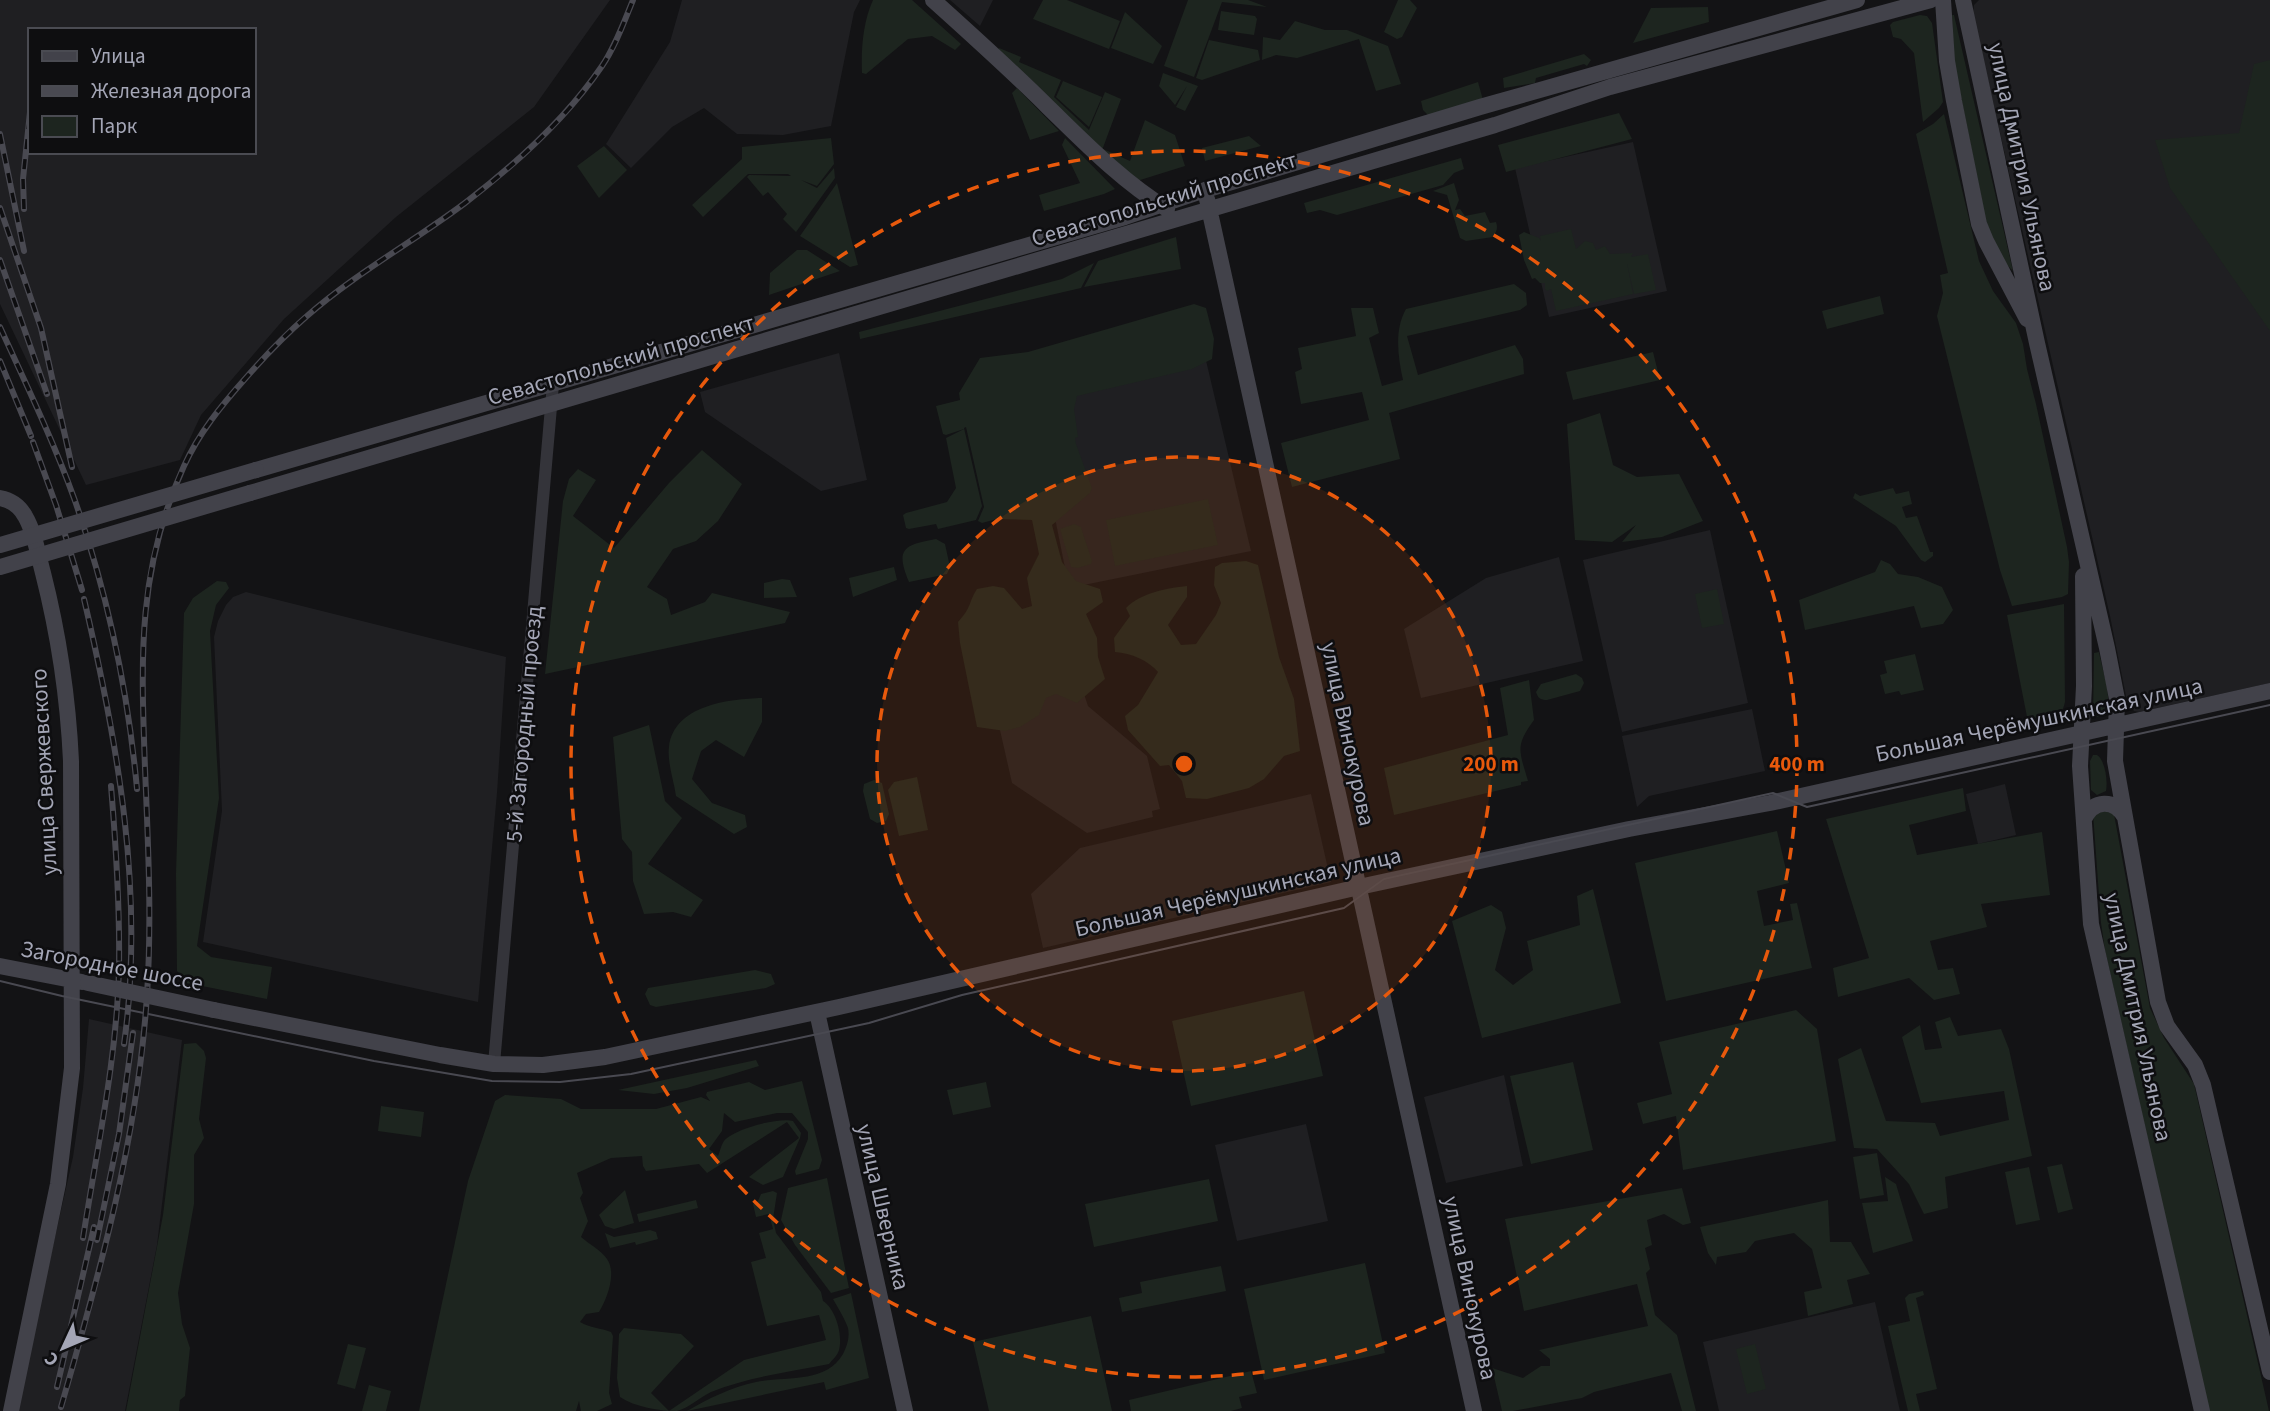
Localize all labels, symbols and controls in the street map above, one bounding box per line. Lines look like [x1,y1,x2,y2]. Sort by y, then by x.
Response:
legend [28,28,256,154]
street label: улица Дмитрия Ульянова [1979,39,2065,295]
text: Улица [91,41,146,71]
text: Железная дорога [91,76,251,106]
text: Парк [91,111,138,141]
street label: Севастопольский проспект [1027,143,1301,255]
street label: Севастопольский проспект [484,306,758,414]
street label: 5-й Загородный проезд [497,605,551,843]
street label: улица Винокурова [1312,639,1384,829]
street label: улица Свержевского [22,668,66,876]
street label: Большая Черёмушкинская улица [1872,669,2206,771]
text: 200 m [1463,749,1519,779]
text: 400 m [1769,749,1825,779]
centre of rings [1172,752,1196,776]
street label: Большая Черёмушкинская улица [1072,838,1404,946]
street label: улица Дмитрия Ульянова [2095,889,2181,1145]
street label: Загородное шоссе [18,932,206,1000]
street label: улица Шверника [848,1121,918,1293]
street label: улица Винокурова [1434,1193,1506,1383]
north arrow [28,1313,98,1383]
text: С [38,1345,65,1372]

